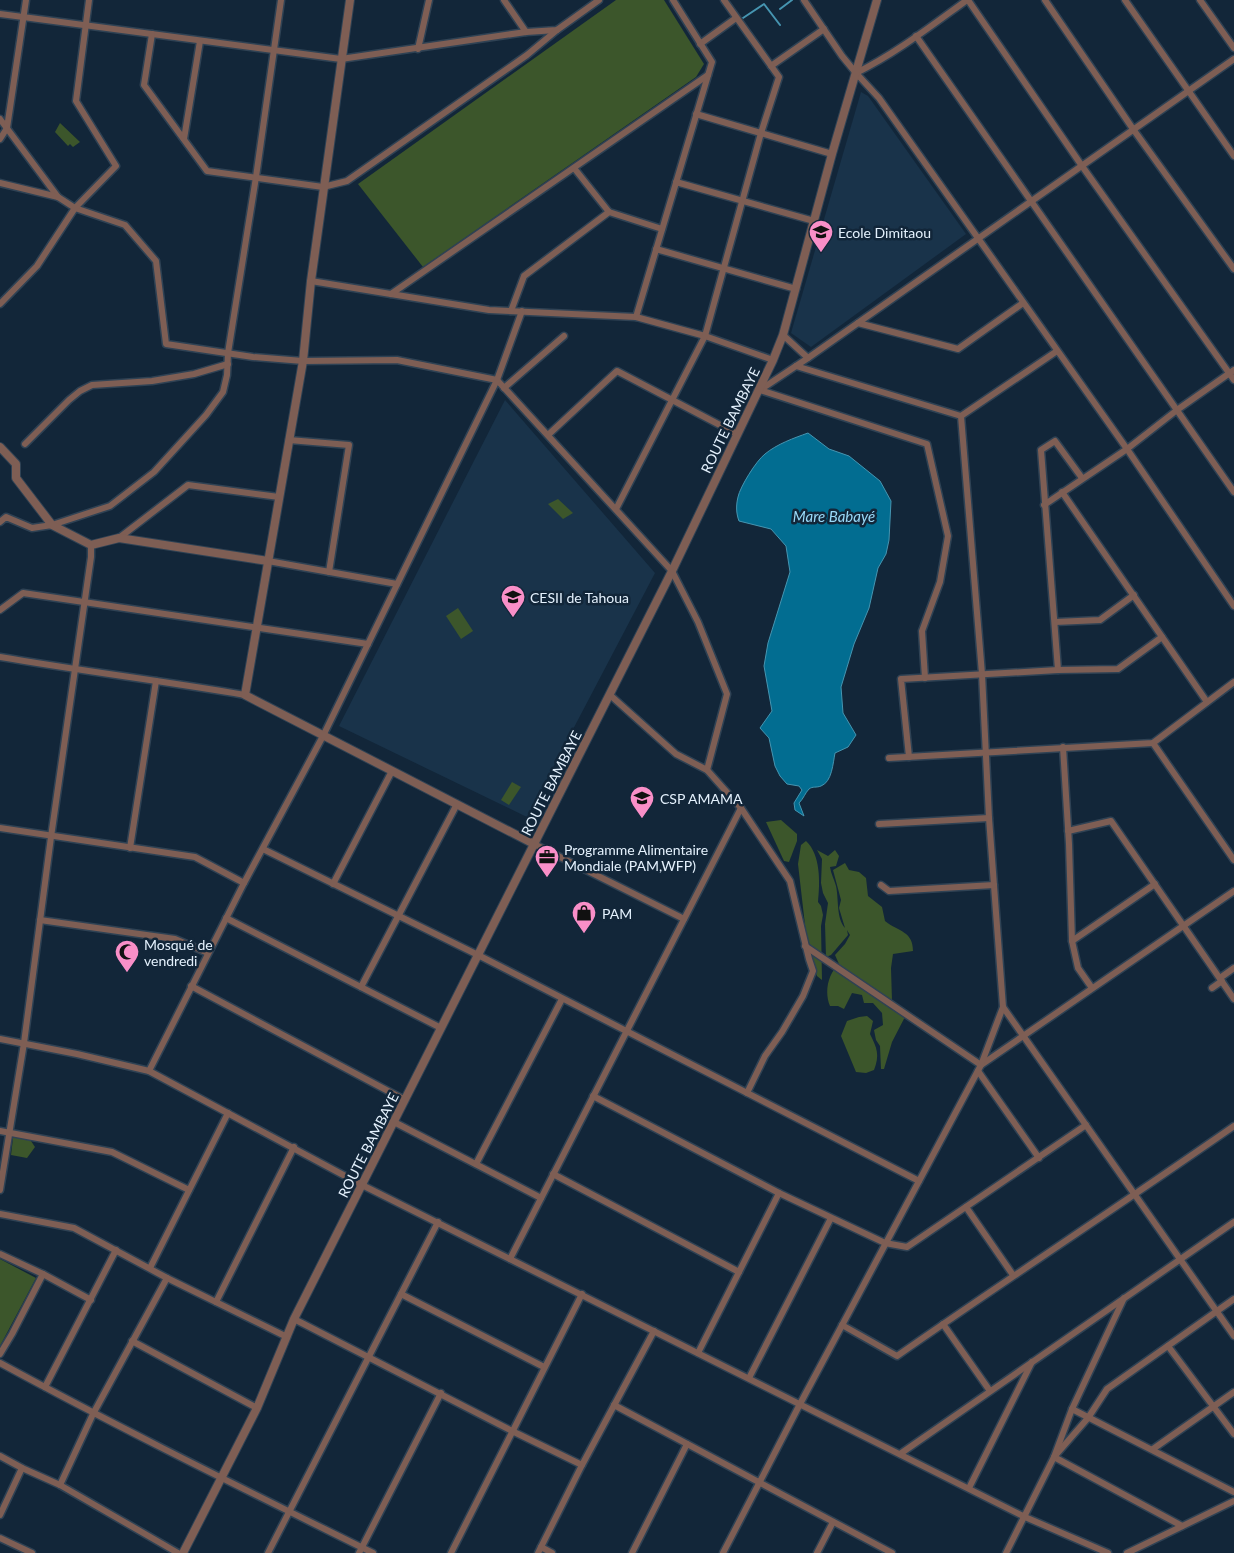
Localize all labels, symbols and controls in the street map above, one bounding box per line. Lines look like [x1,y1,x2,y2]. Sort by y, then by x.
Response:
school or university icon: Ecole Dimitaou [808,219,834,253]
place label: Ecole Dimitaou [838,224,931,241]
street label: ROUTE BAMBAYE [697,364,763,476]
water label: Mare Babayé [793,507,875,525]
school or university icon: CESII de Tahoua [500,584,526,618]
place label: CESII de Tahoua [530,589,629,606]
street label: ROUTE BAMBAYE [517,728,585,838]
school or university icon: CSP AMAMA [629,785,655,819]
place label: CSP AMAMA [660,790,743,807]
place label: Programme Alimentaire Mondiale (PAM,WFP) [564,841,708,874]
office icon: Programme Alimentaire Mondiale (PAM,WFP) [534,844,560,878]
shop icon: PAM [571,900,597,934]
place label: PAM [602,905,632,922]
place label: Mosqué de vendredi [144,936,213,969]
mosque icon: Mosqué de vendredi [114,939,140,973]
street label: ROUTE BAMBAYE [334,1090,402,1200]

